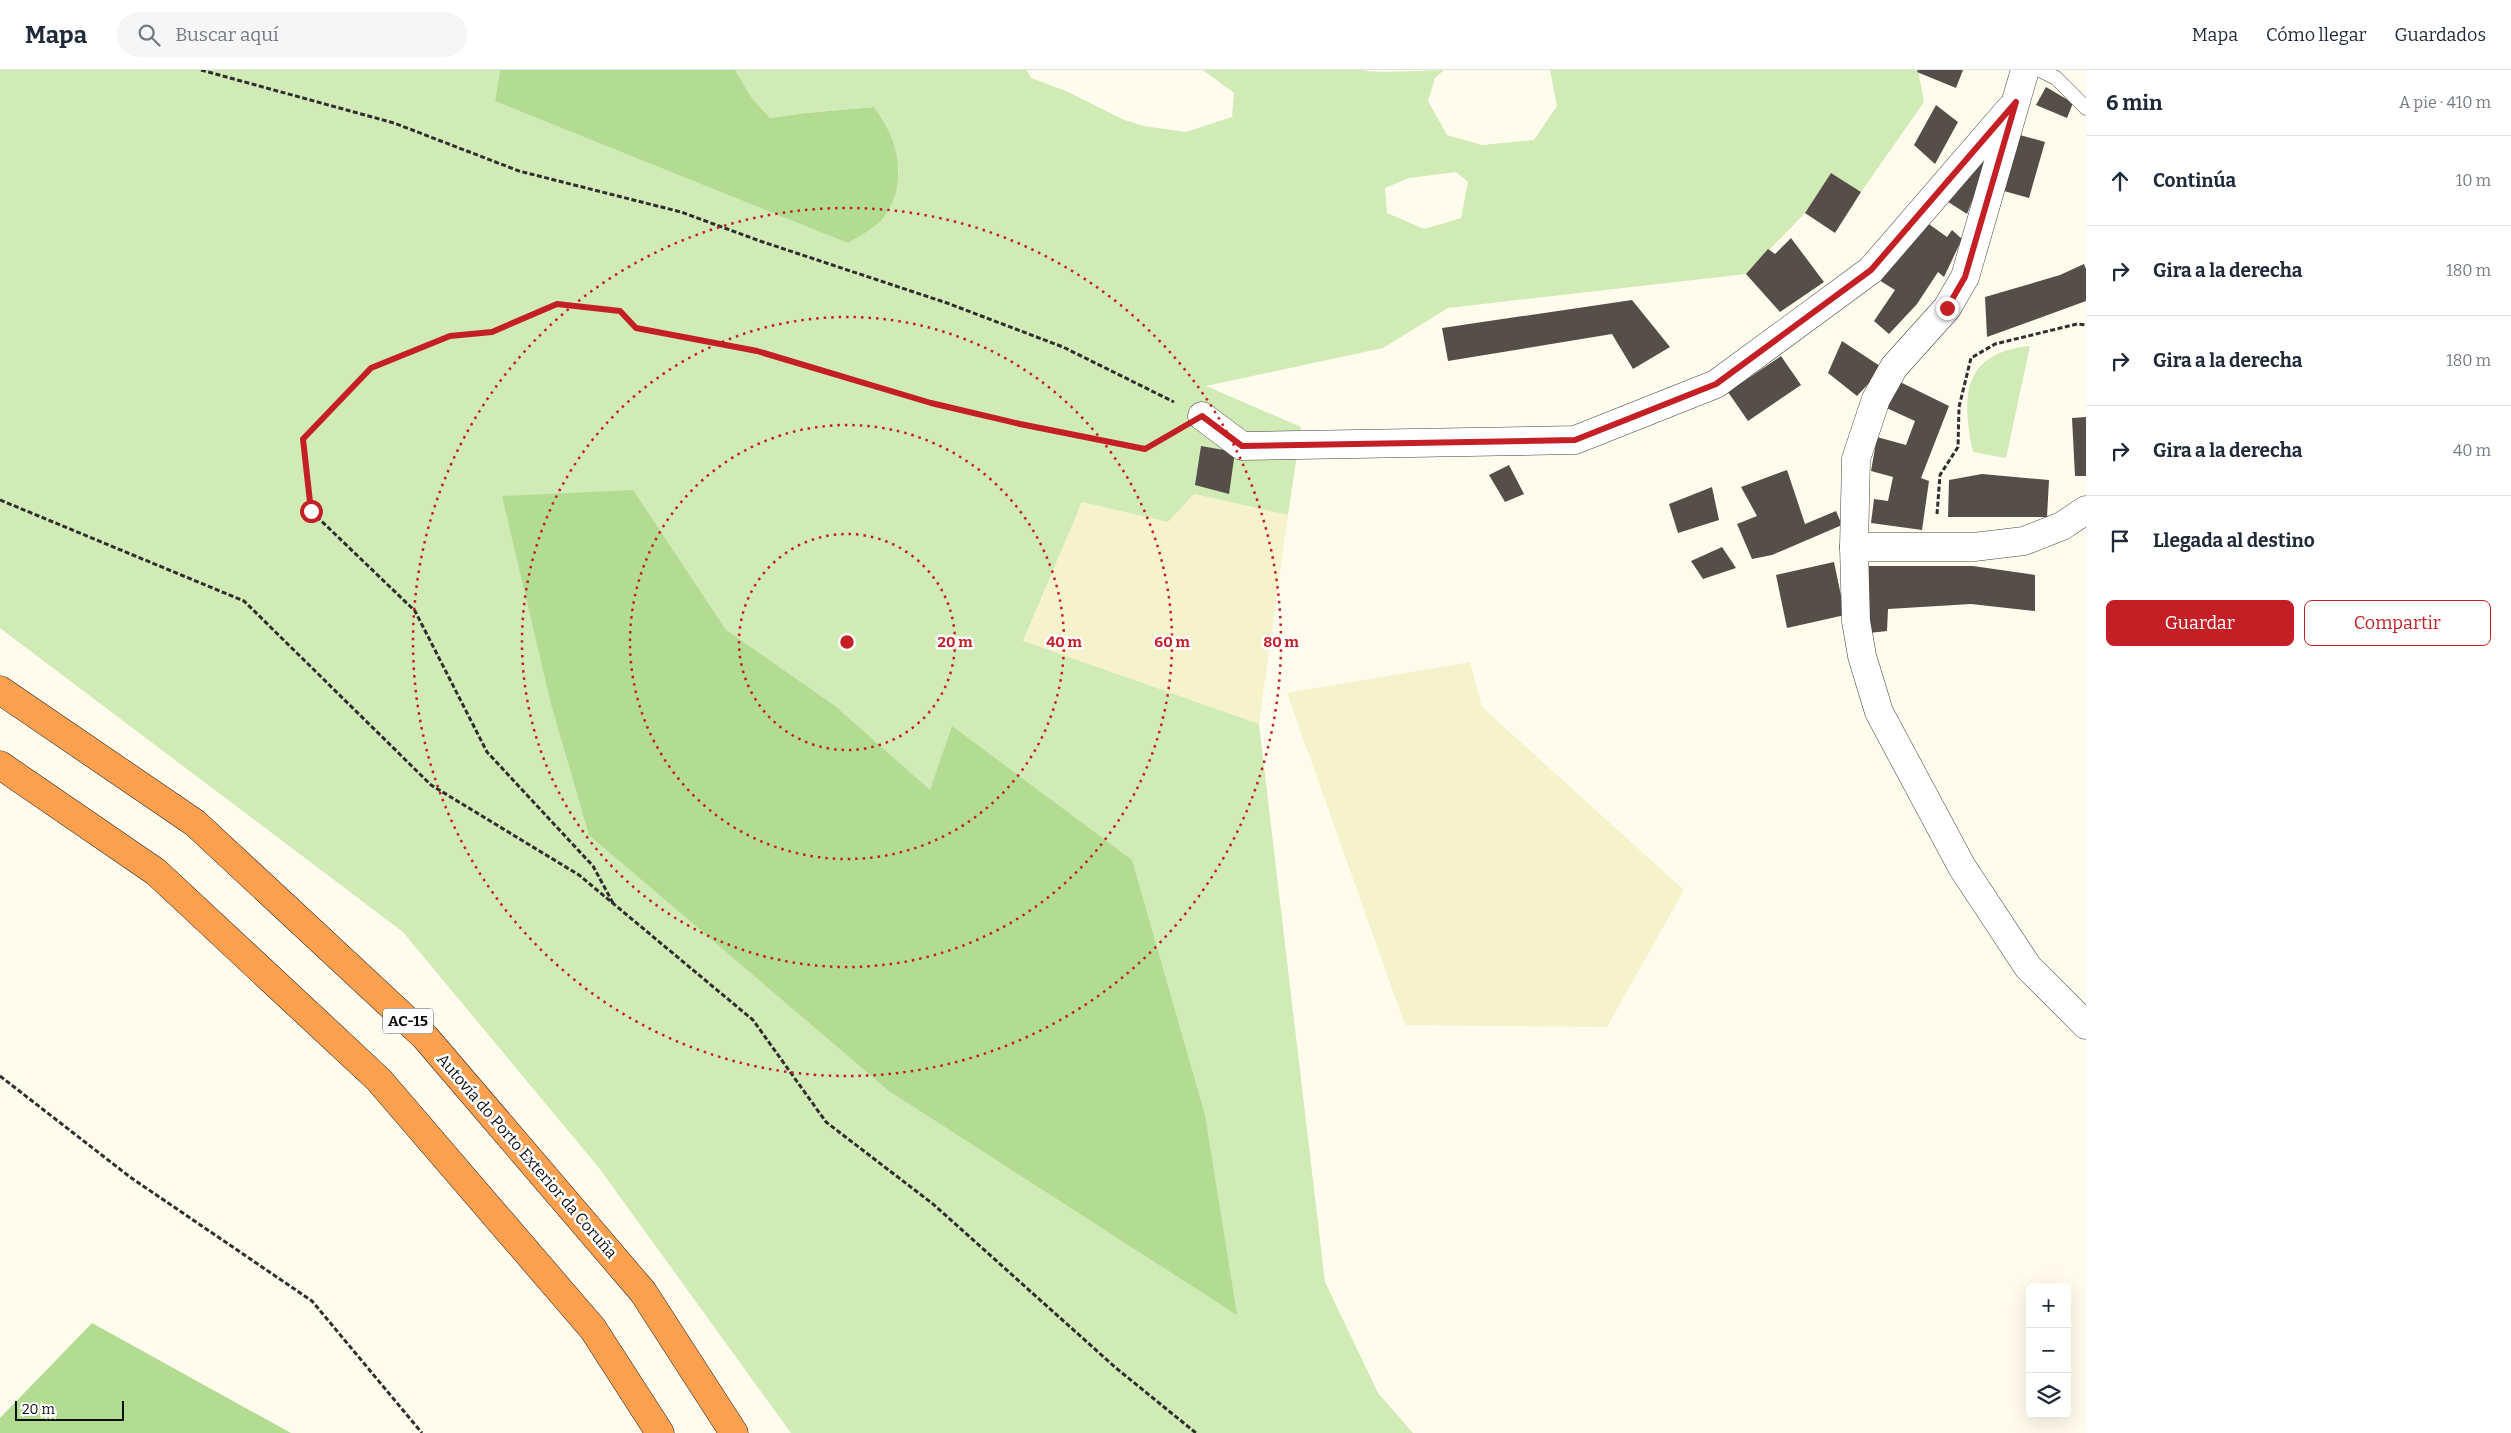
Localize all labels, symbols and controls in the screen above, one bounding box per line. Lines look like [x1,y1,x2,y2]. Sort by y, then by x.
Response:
search box [117,12,467,57]
text: Mapa [25,21,87,49]
icon: search [135,21,163,49]
text: Buscar aquí [175,23,279,46]
text: Mapa [2192,24,2238,46]
text: Cómo llegar [2266,24,2367,46]
text: Guardados [2395,24,2486,46]
text: 6 min [2106,90,2162,116]
text: A pie · 410 m [2399,93,2491,112]
icon: ahead [2106,167,2134,195]
text: Continúa [2153,169,2236,192]
text: 10 m [2456,171,2491,190]
icon: right [2106,257,2134,285]
text: Gira a la derecha [2153,259,2302,282]
text: 180 m [2446,261,2491,280]
route end [1936,297,1959,320]
icon: right [2106,347,2134,375]
text: Gira a la derecha [2153,349,2302,372]
text: 180 m [2446,351,2491,370]
icon: right [2106,437,2134,465]
text: Gira a la derecha [2153,439,2302,462]
text: 40 m [2453,441,2491,460]
route start [300,500,323,523]
icon: arrive [2106,527,2134,555]
text: Llegada al destino [2153,529,2315,552]
button: Guardar [2106,600,2294,646]
button: Compartir [2304,600,2491,646]
centre of rings [838,633,856,651]
text: 20 m [938,633,973,651]
text: 40 m [1046,633,1083,651]
text: 60 m [1154,633,1190,651]
text: 80 m [1263,633,1299,651]
road number: AC-15 [383,1008,433,1034]
street label: Autovía do Porto Exterior da Coruña [433,1050,621,1262]
map controls [2026,1283,2071,1418]
button: + [2026,1283,2071,1328]
button: − [2026,1328,2071,1373]
button: layers [2026,1373,2071,1418]
scale bar [15,1398,124,1421]
text: 20 m [22,1401,55,1418]

